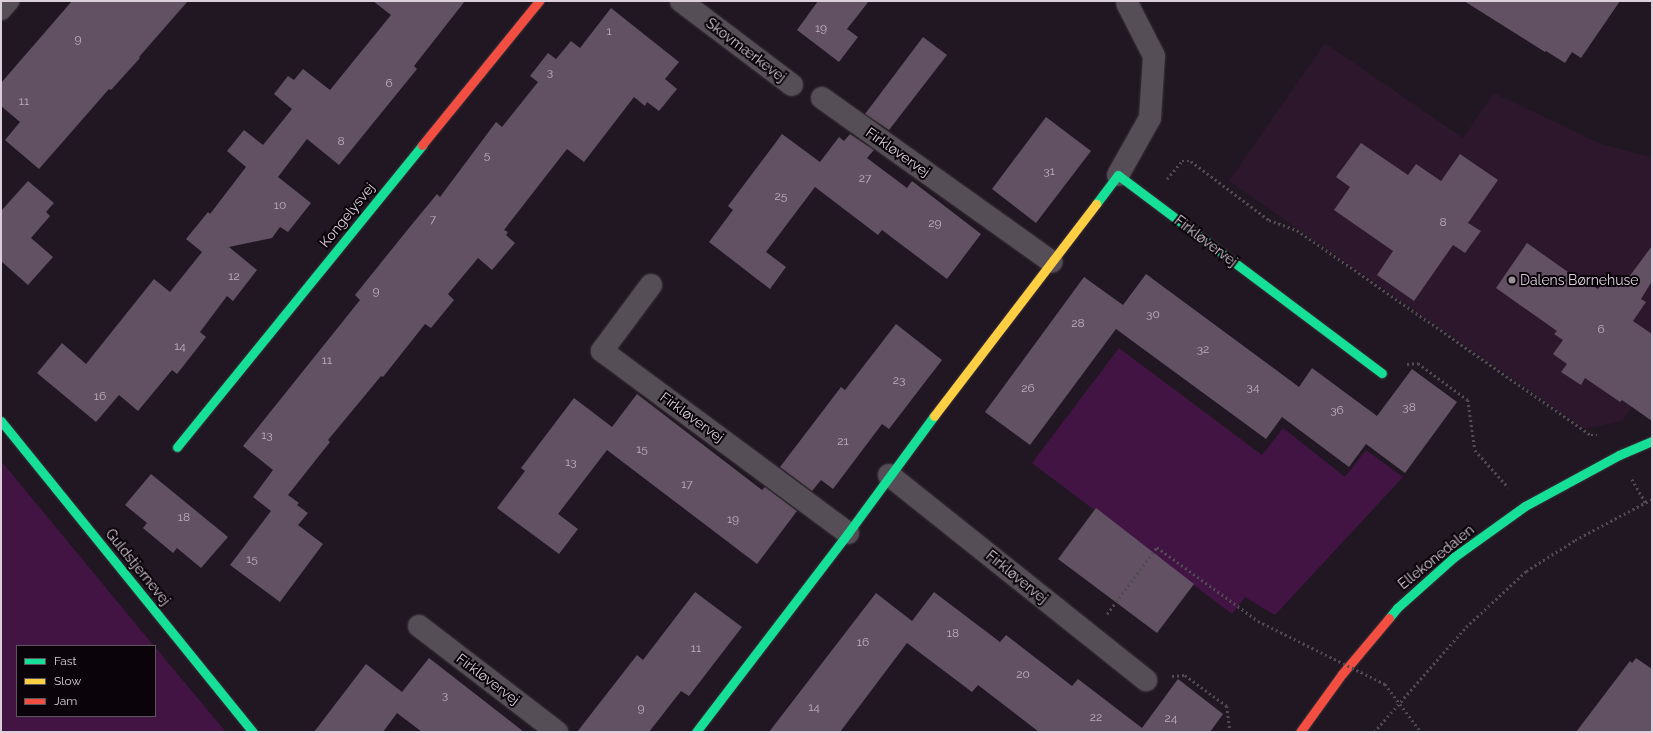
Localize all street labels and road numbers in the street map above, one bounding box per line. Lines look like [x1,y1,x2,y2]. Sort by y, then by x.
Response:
street label: Skovmærkevej [703,15,789,85]
street label: Firkløvervej [863,124,933,180]
street label: Kongelysvej [316,179,378,251]
street label: Firkløvervej [1171,212,1241,270]
street label: Firkløvervej [657,388,727,446]
street label: Ellekonedalen [1395,521,1477,593]
street label: Guldstjernevej [102,525,174,609]
street label: Firkløvervej [983,547,1051,607]
street label: Firkløvervej [453,650,523,708]

